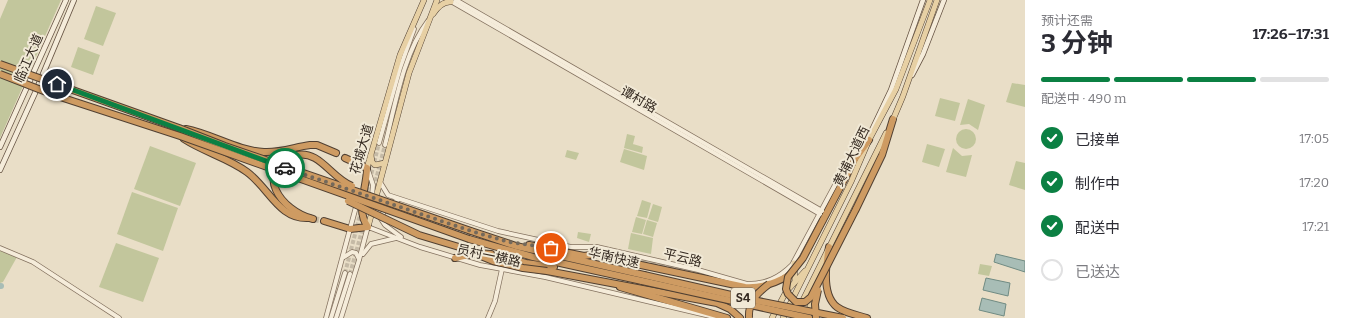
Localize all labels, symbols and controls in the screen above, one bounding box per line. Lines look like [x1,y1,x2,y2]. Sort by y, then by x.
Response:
text: 预计还需 [1041,13,1093,28]
text: 17:26–17:31 [1252,25,1329,43]
text: 3 分钟 [1041,28,1113,59]
street label: 临江大道 [11,31,46,85]
pin [40,67,74,101]
icon: home [46,73,68,95]
street label: 谭村路 [618,83,659,116]
text: 配送中 · 490 m [1041,91,1127,106]
street label: 花城大道 [347,122,376,176]
street label: 黄埔大道西 [830,124,872,189]
icon: check [1041,127,1063,149]
text: 已接单 [1075,131,1120,149]
text: 17:05 [1299,131,1329,146]
courier [265,148,305,188]
icon: car [274,157,296,179]
icon: check [1041,171,1063,193]
text: 制作中 [1075,175,1120,193]
text: 17:20 [1299,175,1329,190]
icon: check [1041,215,1063,237]
text: 配送中 [1075,219,1120,237]
text: 17:21 [1302,219,1329,234]
pin [534,231,568,265]
icon: bag [540,237,562,259]
street label: 员村一横路 [456,241,522,270]
street label: 华南快速 [587,244,641,271]
street label: 平云路 [662,245,704,269]
text: 已送达 [1075,263,1120,281]
road number: S4 [731,288,755,308]

